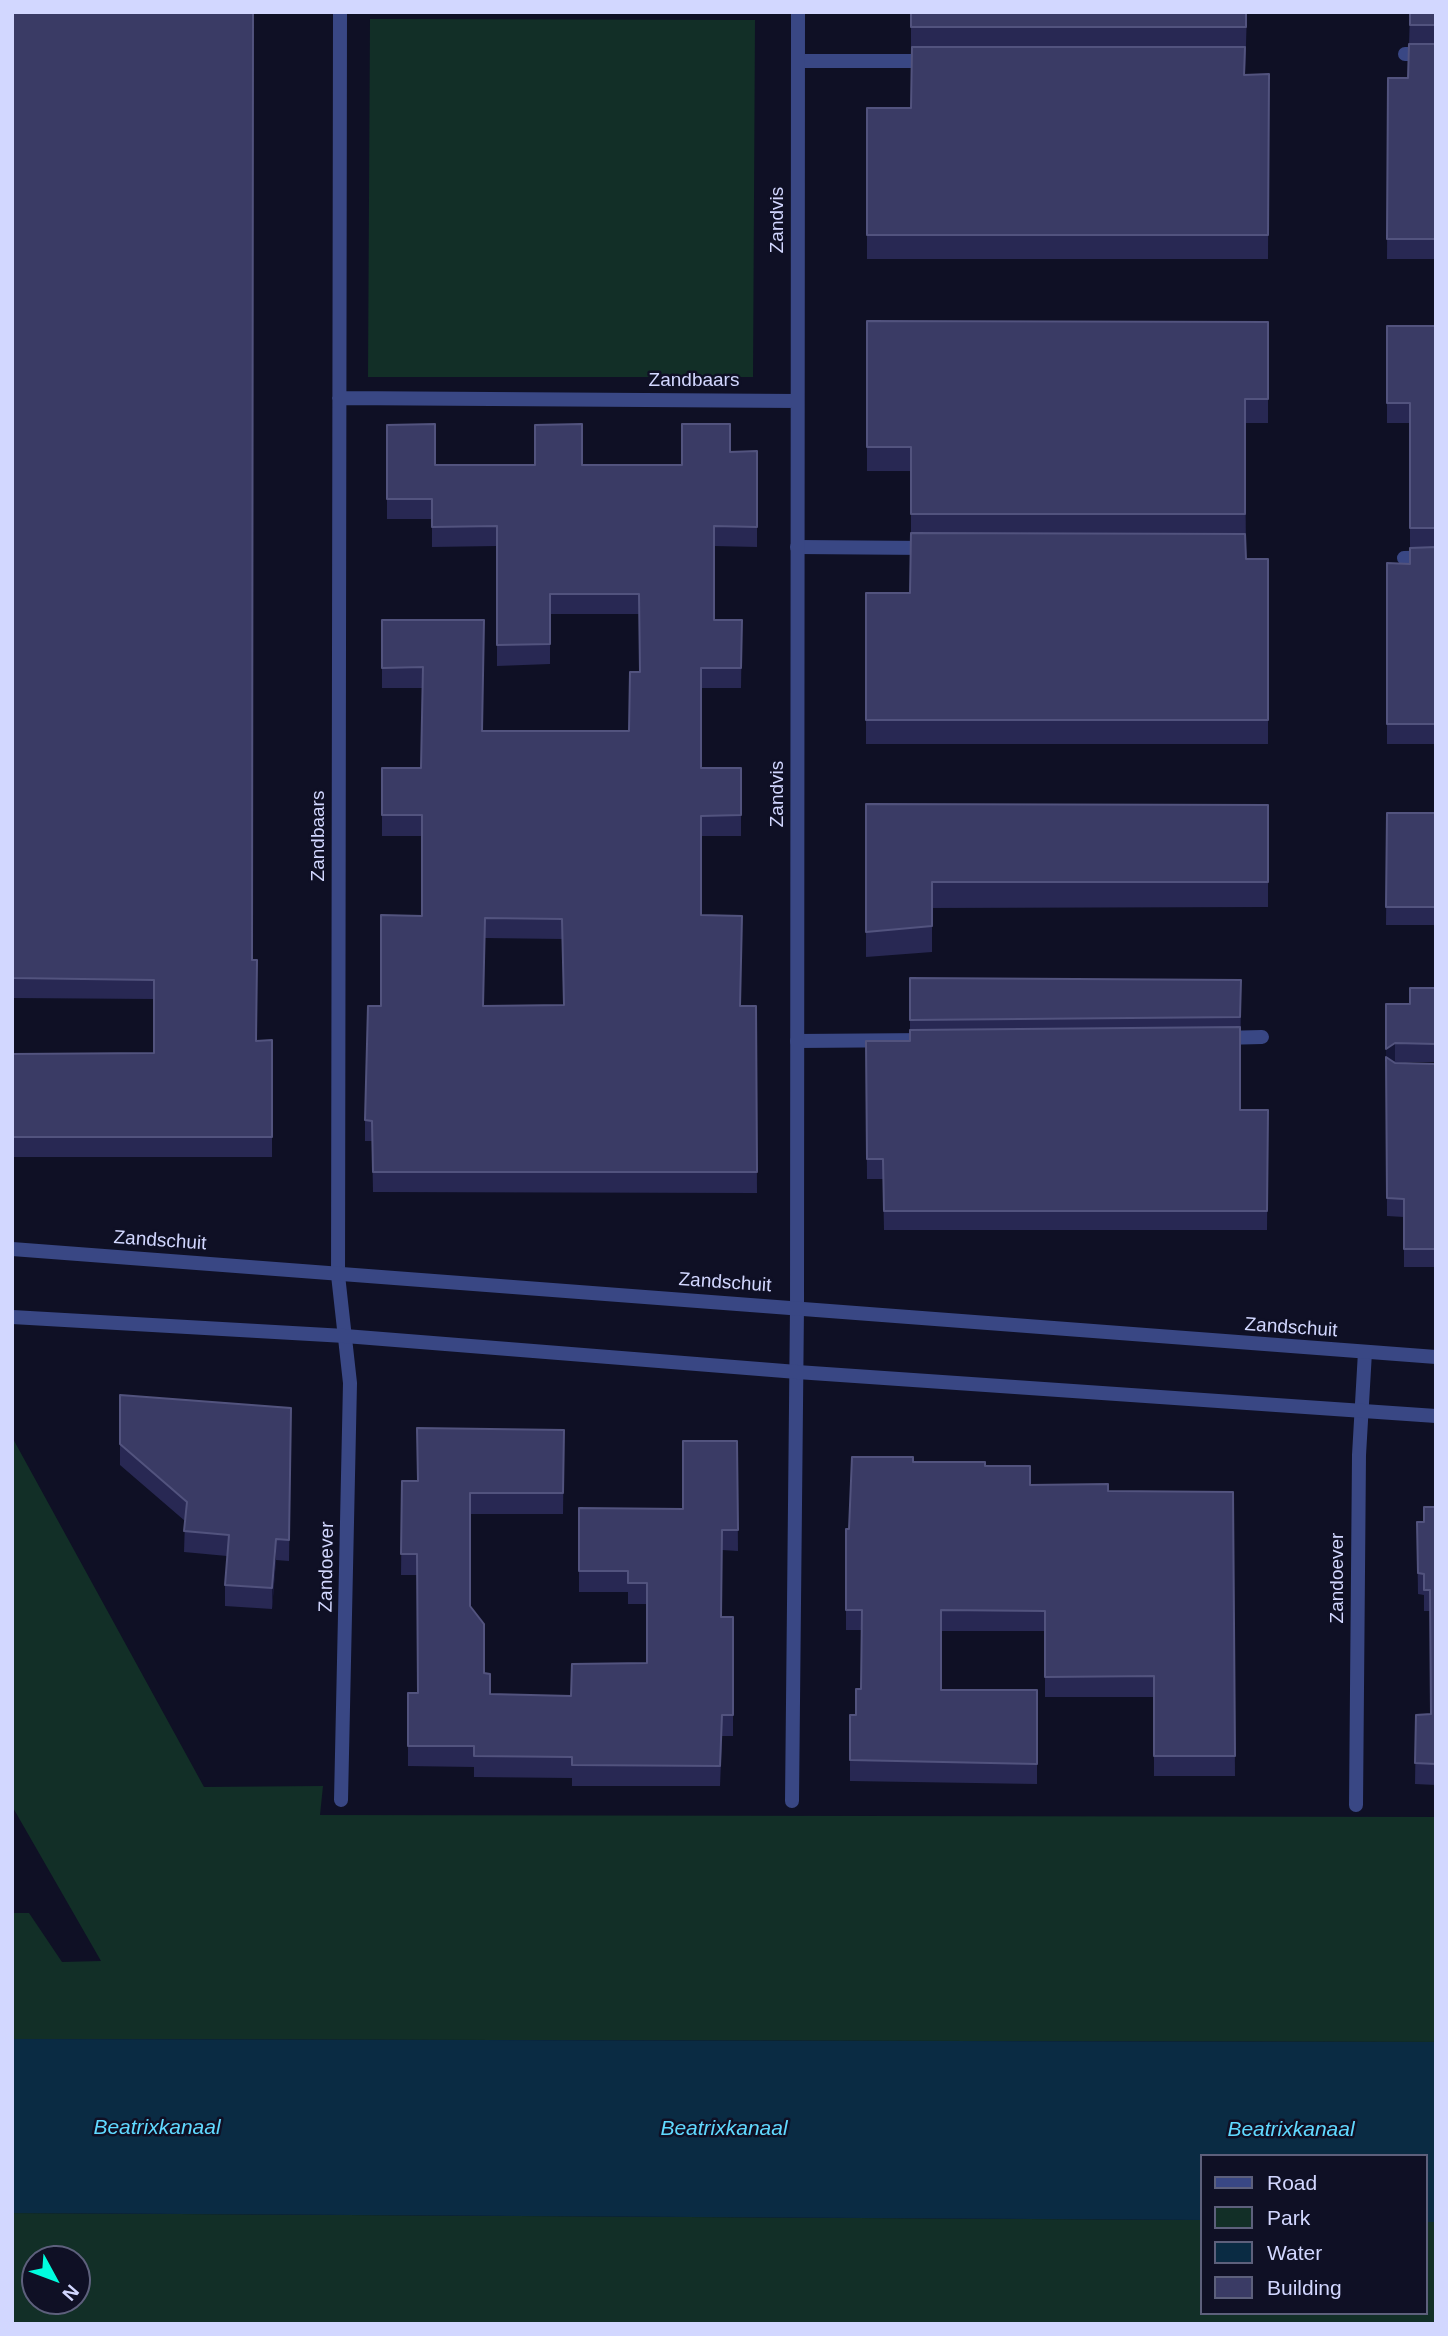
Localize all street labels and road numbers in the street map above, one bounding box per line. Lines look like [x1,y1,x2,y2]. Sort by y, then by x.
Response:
street label: Zandvis [767,187,789,253]
street label: Zandbaars [649,370,739,392]
street label: Zandvis [767,761,789,827]
street label: Zandbaars [308,791,330,881]
street label: Zandschuit [113,1226,207,1256]
street label: Zandschuit [678,1268,772,1298]
street label: Zandschuit [1244,1313,1338,1343]
street label: Zandoever [315,1521,339,1613]
street label: Zandoever [1327,1533,1349,1623]

